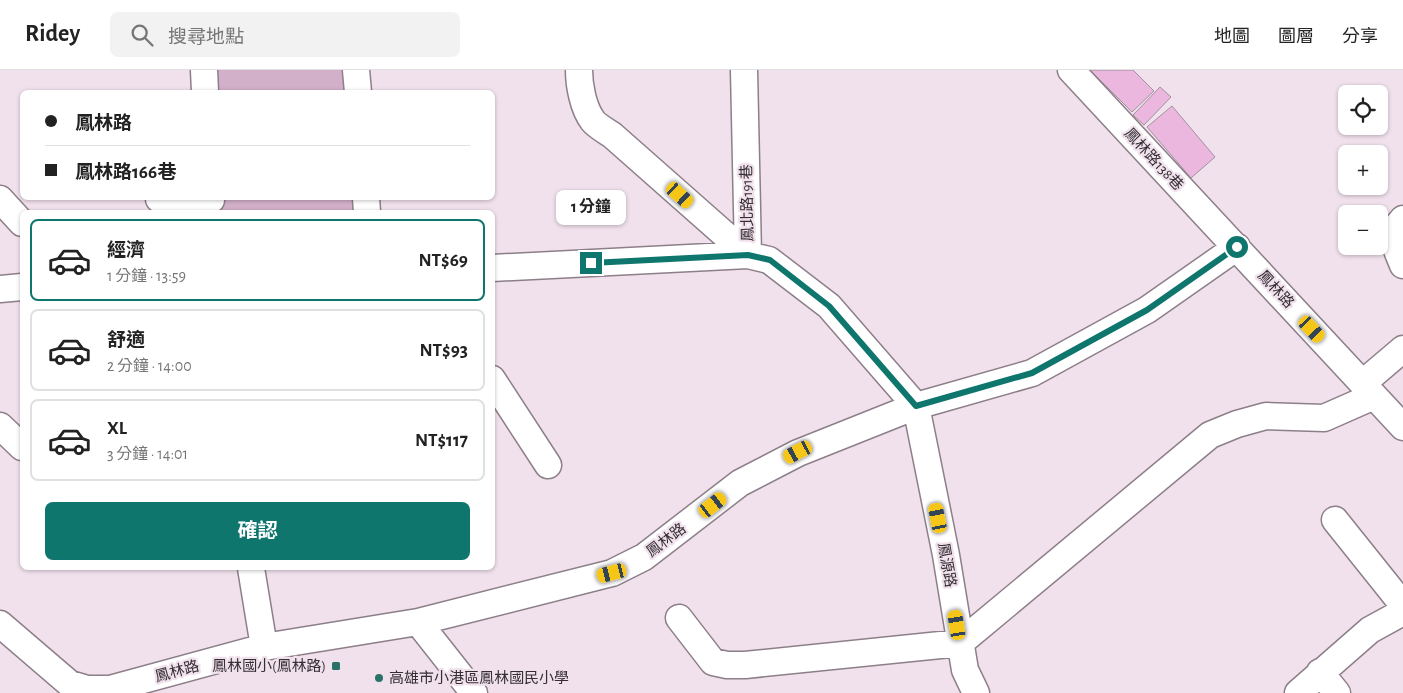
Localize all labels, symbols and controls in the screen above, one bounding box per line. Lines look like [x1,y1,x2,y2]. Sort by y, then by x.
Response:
search box [110,12,460,57]
icon: search [128,21,156,49]
text: Ridey [25,22,80,46]
text: 搜尋地點 [168,28,244,47]
text: 地圖 [1214,28,1250,46]
text: 圖層 [1278,28,1314,46]
text: 分享 [1342,28,1378,46]
map controls [1338,85,1388,255]
button: locate [1338,85,1388,135]
text: 鳳林路 [75,114,132,133]
street label: 鳳林路138巷 [1121,125,1187,193]
button: + [1338,145,1388,195]
text: 鳳林路166巷 [75,163,176,182]
street label: 鳳北路191巷 [737,164,756,242]
car [663,179,696,211]
callout: 1 分鐘 [556,190,626,226]
text: 1 分鐘 [571,199,611,215]
button: − [1338,205,1388,255]
route start [1226,236,1248,258]
icon: car [47,238,92,283]
text: 經濟 [107,241,145,260]
text: NT$69 [418,251,468,270]
route end [580,252,602,274]
street label: 鳳林路 [1255,267,1297,311]
text: 1 分鐘 · 13:59 [107,268,186,284]
car [1296,313,1327,345]
icon: car [47,328,92,373]
text: 舒適 [107,331,145,350]
text: NT$93 [419,341,468,360]
text: 2 分鐘 · 14:00 [107,358,192,374]
icon: car [47,418,92,463]
text: XL [107,419,127,438]
text: NT$117 [415,431,468,450]
car [781,438,814,466]
text: 3 分鐘 · 14:01 [107,446,188,462]
car [696,490,729,520]
button: 確認 [45,502,470,560]
car [927,502,948,534]
street label: 鳳林路 [643,520,689,560]
street label: 鳳源路 [935,541,959,589]
car [595,562,628,584]
car [947,609,966,641]
street label: 鳳林路 [153,657,201,685]
place label: 鳳林國小(鳳林路) [212,658,326,674]
marker: 鳳林國小(鳳林路) [330,660,342,672]
place label: 高雄市小港區鳳林國民小學 [389,670,569,686]
marker: 高雄市小港區鳳林國民小學 [373,672,385,684]

